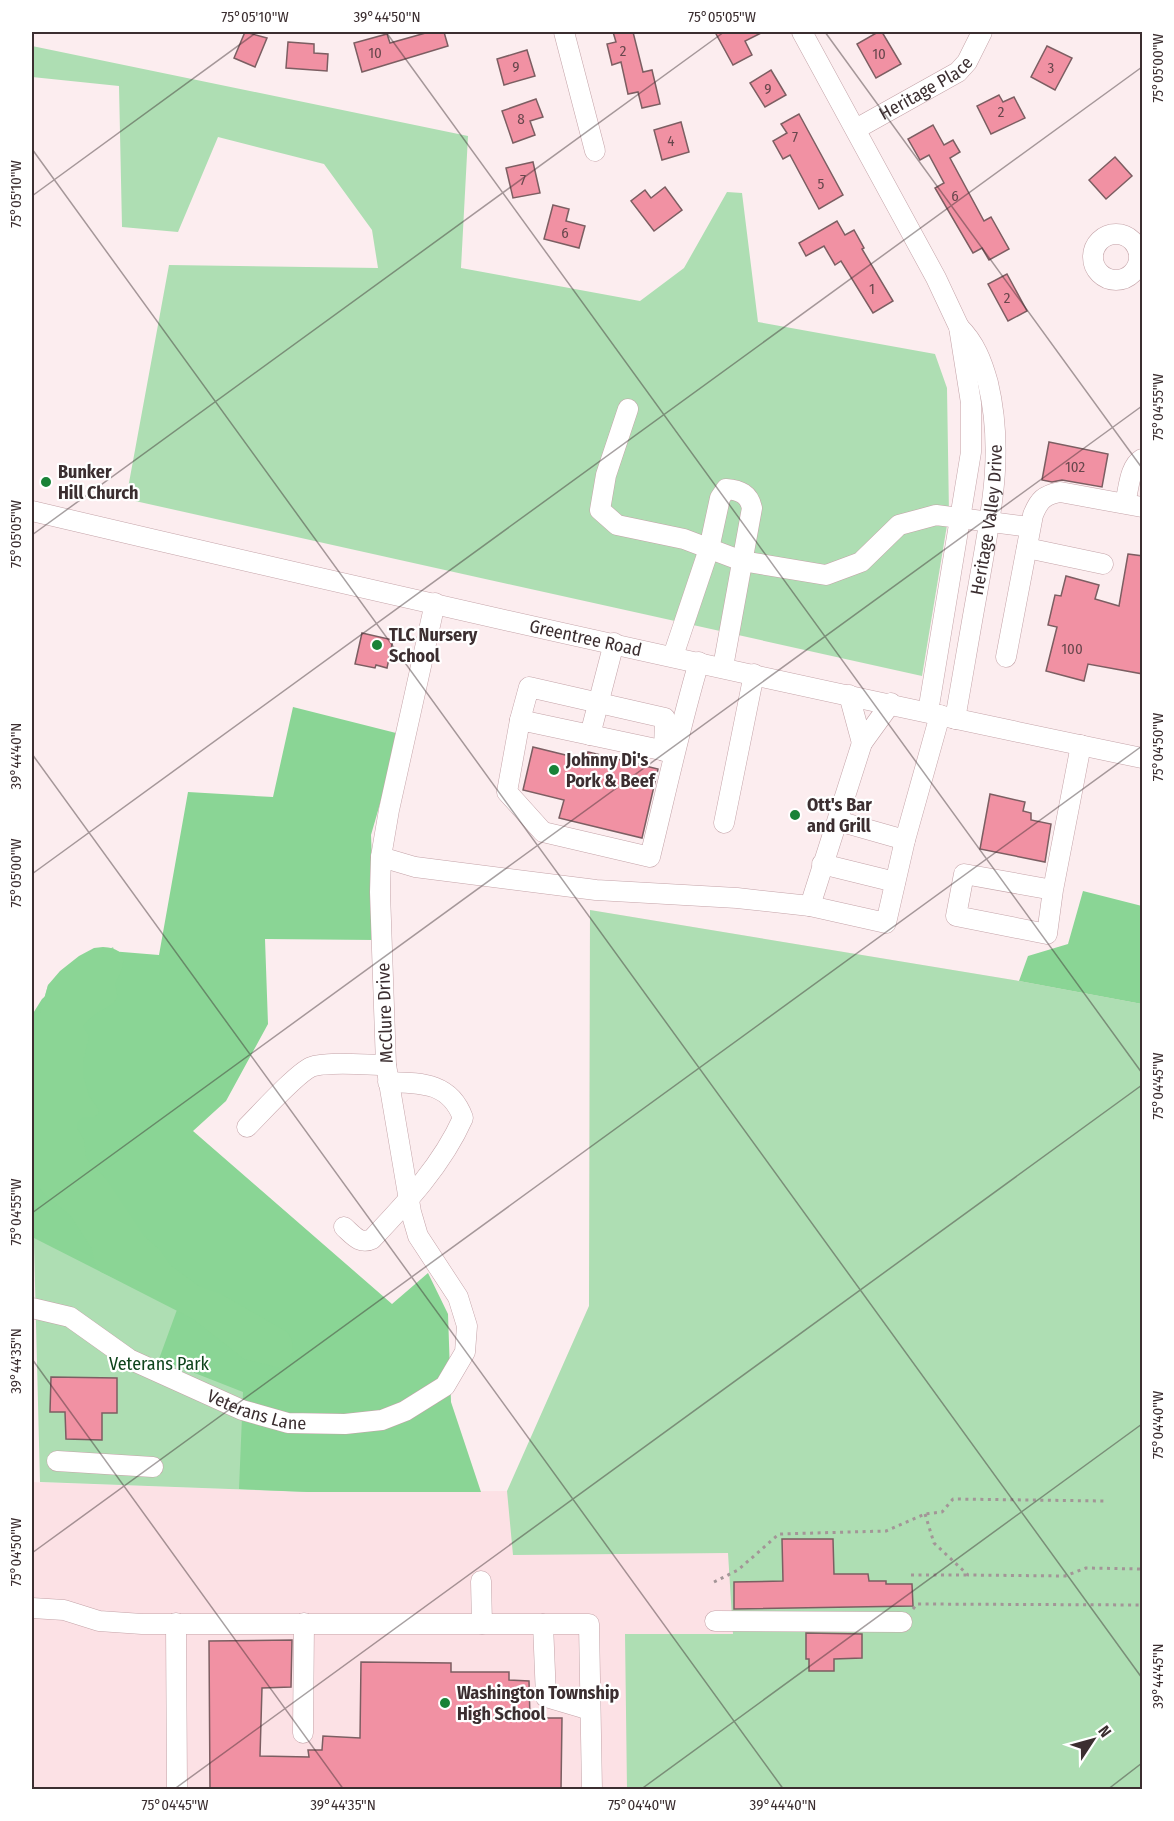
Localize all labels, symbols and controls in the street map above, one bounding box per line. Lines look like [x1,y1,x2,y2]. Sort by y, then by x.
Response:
text: 75°05'10"W [221,8,289,26]
text: 39°44'50"N [353,8,421,26]
text: 75°05'05"W [688,8,756,26]
text: 75°05'00"W [1149,33,1167,103]
house number: 2 [620,42,627,60]
house number: 10 [368,44,382,62]
house number: 10 [872,45,886,63]
street label: Heritage Place [875,52,978,125]
house number: 9 [512,58,520,76]
house number: 3 [1048,59,1055,77]
house number: 9 [764,80,772,98]
house number: 2 [998,103,1005,121]
house number: 8 [517,110,525,128]
house number: 7 [792,128,798,146]
house number: 4 [667,132,675,150]
text: 75°05'10"W [7,160,25,228]
house number: 7 [520,171,526,189]
house number: 5 [818,175,825,193]
house number: 6 [951,187,959,205]
house number: 6 [561,224,569,242]
house number: 1 [869,280,875,298]
house number: 2 [1004,289,1011,307]
text: 75°04'55"W [1149,373,1167,441]
street label: Heritage Valley Drive [966,444,1007,597]
house number: 102 [1065,458,1085,476]
place label: Bunker Hill Church [58,461,138,504]
marker: Bunker Hill Church [39,475,53,489]
text: 75°05'05"W [7,500,25,568]
street label: Greentree Road [527,615,644,661]
place label: TLC Nursery School [389,624,478,667]
marker: TLC Nursery School [370,638,384,652]
house number: 100 [1061,640,1083,658]
text: 75°04'50"W [1149,713,1167,781]
text: 39°44'40"N [7,723,25,789]
place label: Johnny Di's Pork & Beef [565,749,657,792]
marker: Johnny Di's Pork & Beef [547,763,561,777]
place label: Ott's Bar and Grill [807,794,872,837]
marker: Ott's Bar and Grill [788,808,802,822]
text: 75°05'00"W [7,838,25,908]
street label: McClure Drive [372,962,398,1064]
text: 75°04'45"W [1149,1053,1167,1119]
text: 75°04'55"W [7,1178,25,1246]
text: 39°44'35"N [7,1328,25,1394]
park label: Veterans Park [109,1353,210,1375]
street label: Veterans Lane [204,1385,307,1434]
text: 75°04'40"W [1149,1391,1167,1459]
text: 75°04'50"W [7,1518,25,1586]
text: 39°44'45"N [1149,1643,1167,1709]
place label: Washington Township High School [457,1682,620,1725]
marker: Washington Township High School [438,1696,452,1710]
north arrow [1063,1710,1123,1770]
text: N [1094,1722,1115,1741]
text: 75°04'45"W [142,1796,208,1814]
text: 39°44'35"N [310,1796,376,1814]
text: 75°04'40"W [608,1796,676,1814]
text: 39°44'40"N [750,1796,816,1814]

